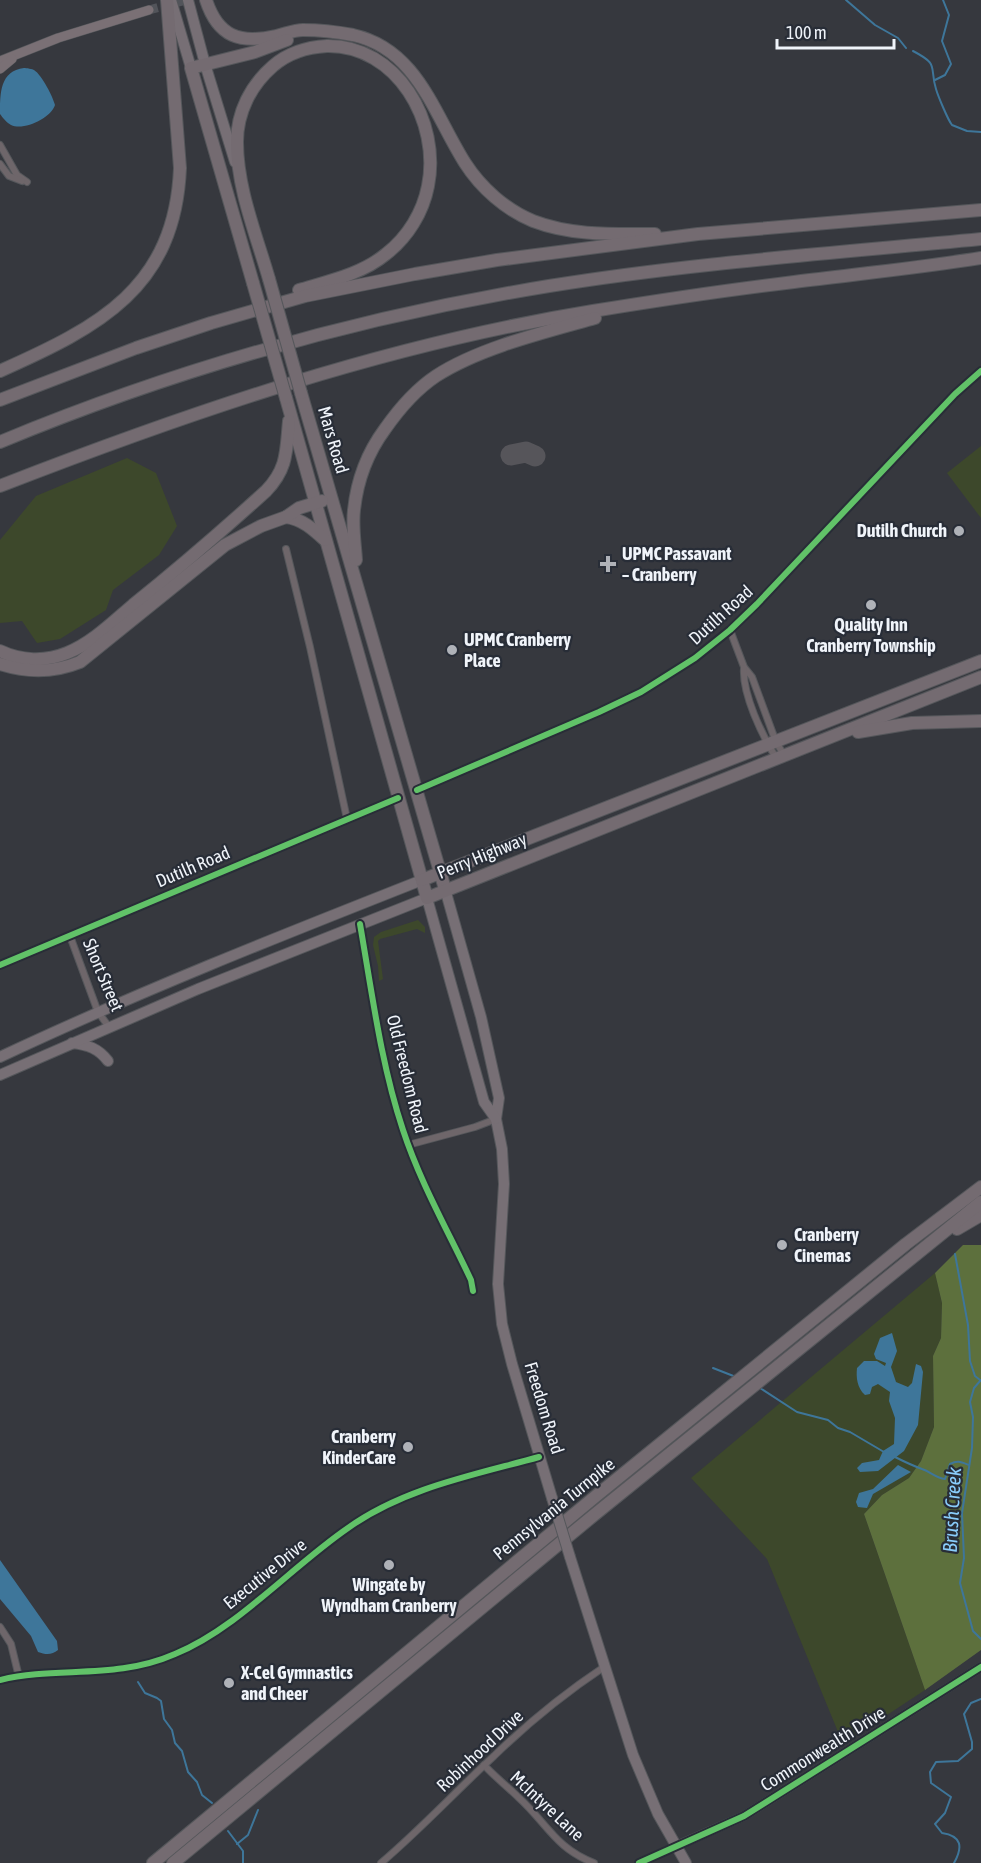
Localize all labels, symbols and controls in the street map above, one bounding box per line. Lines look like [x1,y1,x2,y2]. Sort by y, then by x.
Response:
scale bar [777,12,894,50]
text: 100 m [786,22,827,43]
street label: Mars Road [314,404,353,476]
place label: Dutilh Church [857,520,947,541]
marker: Dutilh Church [952,524,966,538]
place label: UPMC Passavant – Cranberry [622,543,732,585]
marker: UPMC Passavant – Cranberry [599,555,617,573]
street label: Dutilh Road [684,581,757,649]
marker: Quality Inn Cranberry Township [864,598,878,612]
place label: Quality Inn Cranberry Township [806,614,936,656]
place label: UPMC Cranberry Place [464,629,572,671]
marker: UPMC Cranberry Place [445,643,459,657]
street label: Perry Highway [434,828,530,883]
street label: Dutilh Road [153,842,233,892]
street label: Short Street [79,935,128,1014]
street label: Old Freedom Road [383,1013,432,1135]
place label: Cranberry Cinemas [794,1224,859,1266]
marker: Cranberry Cinemas [775,1238,789,1252]
street label: Freedom Road [521,1359,568,1456]
place label: Cranberry KinderCare [322,1426,397,1468]
marker: Cranberry KinderCare [401,1440,415,1454]
street label: Pennsylvania Turnpike [489,1453,619,1564]
water label: Brush Creek [938,1467,965,1553]
street label: Executive Drive [219,1534,310,1613]
marker: Wingate by Wyndham Cranberry [382,1558,396,1572]
place label: Wingate by Wyndham Cranberry [320,1574,457,1616]
place label: X-Cel Gymnastics and Cheer [240,1662,353,1704]
marker: X-Cel Gymnastics and Cheer [222,1676,236,1690]
street label: Commonwealth Drive [757,1702,889,1795]
street label: Robinhood Drive [432,1705,527,1796]
street label: McIntyre Lane [506,1766,588,1845]

